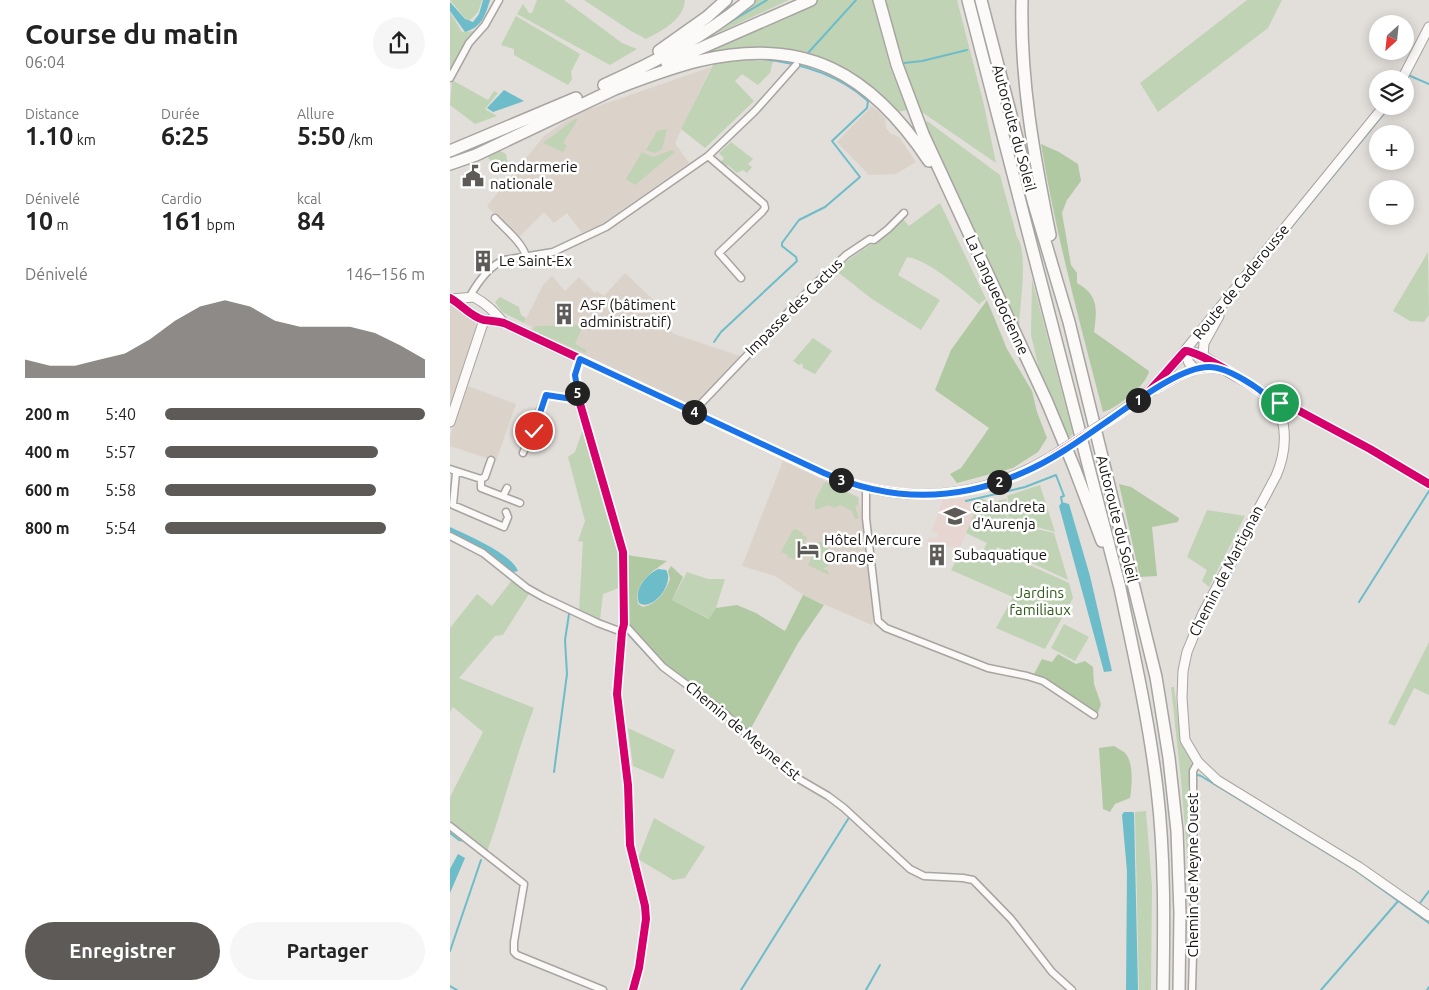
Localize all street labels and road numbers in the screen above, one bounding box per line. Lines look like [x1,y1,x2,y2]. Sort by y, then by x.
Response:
street label: Autoroute du Soleil [989,63,1040,193]
street label: Route de Caderousse [1189,221,1292,343]
street label: La Languedocienne [962,232,1033,357]
street label: Impasse des Cactus [742,255,846,359]
street label: Autoroute du Soleil [1093,453,1142,584]
street label: Chemin de Martignan [1185,503,1266,639]
street label: Chemin de Meyne Est [682,678,804,784]
street label: Chemin de Meyne Ouest [1184,792,1201,957]

